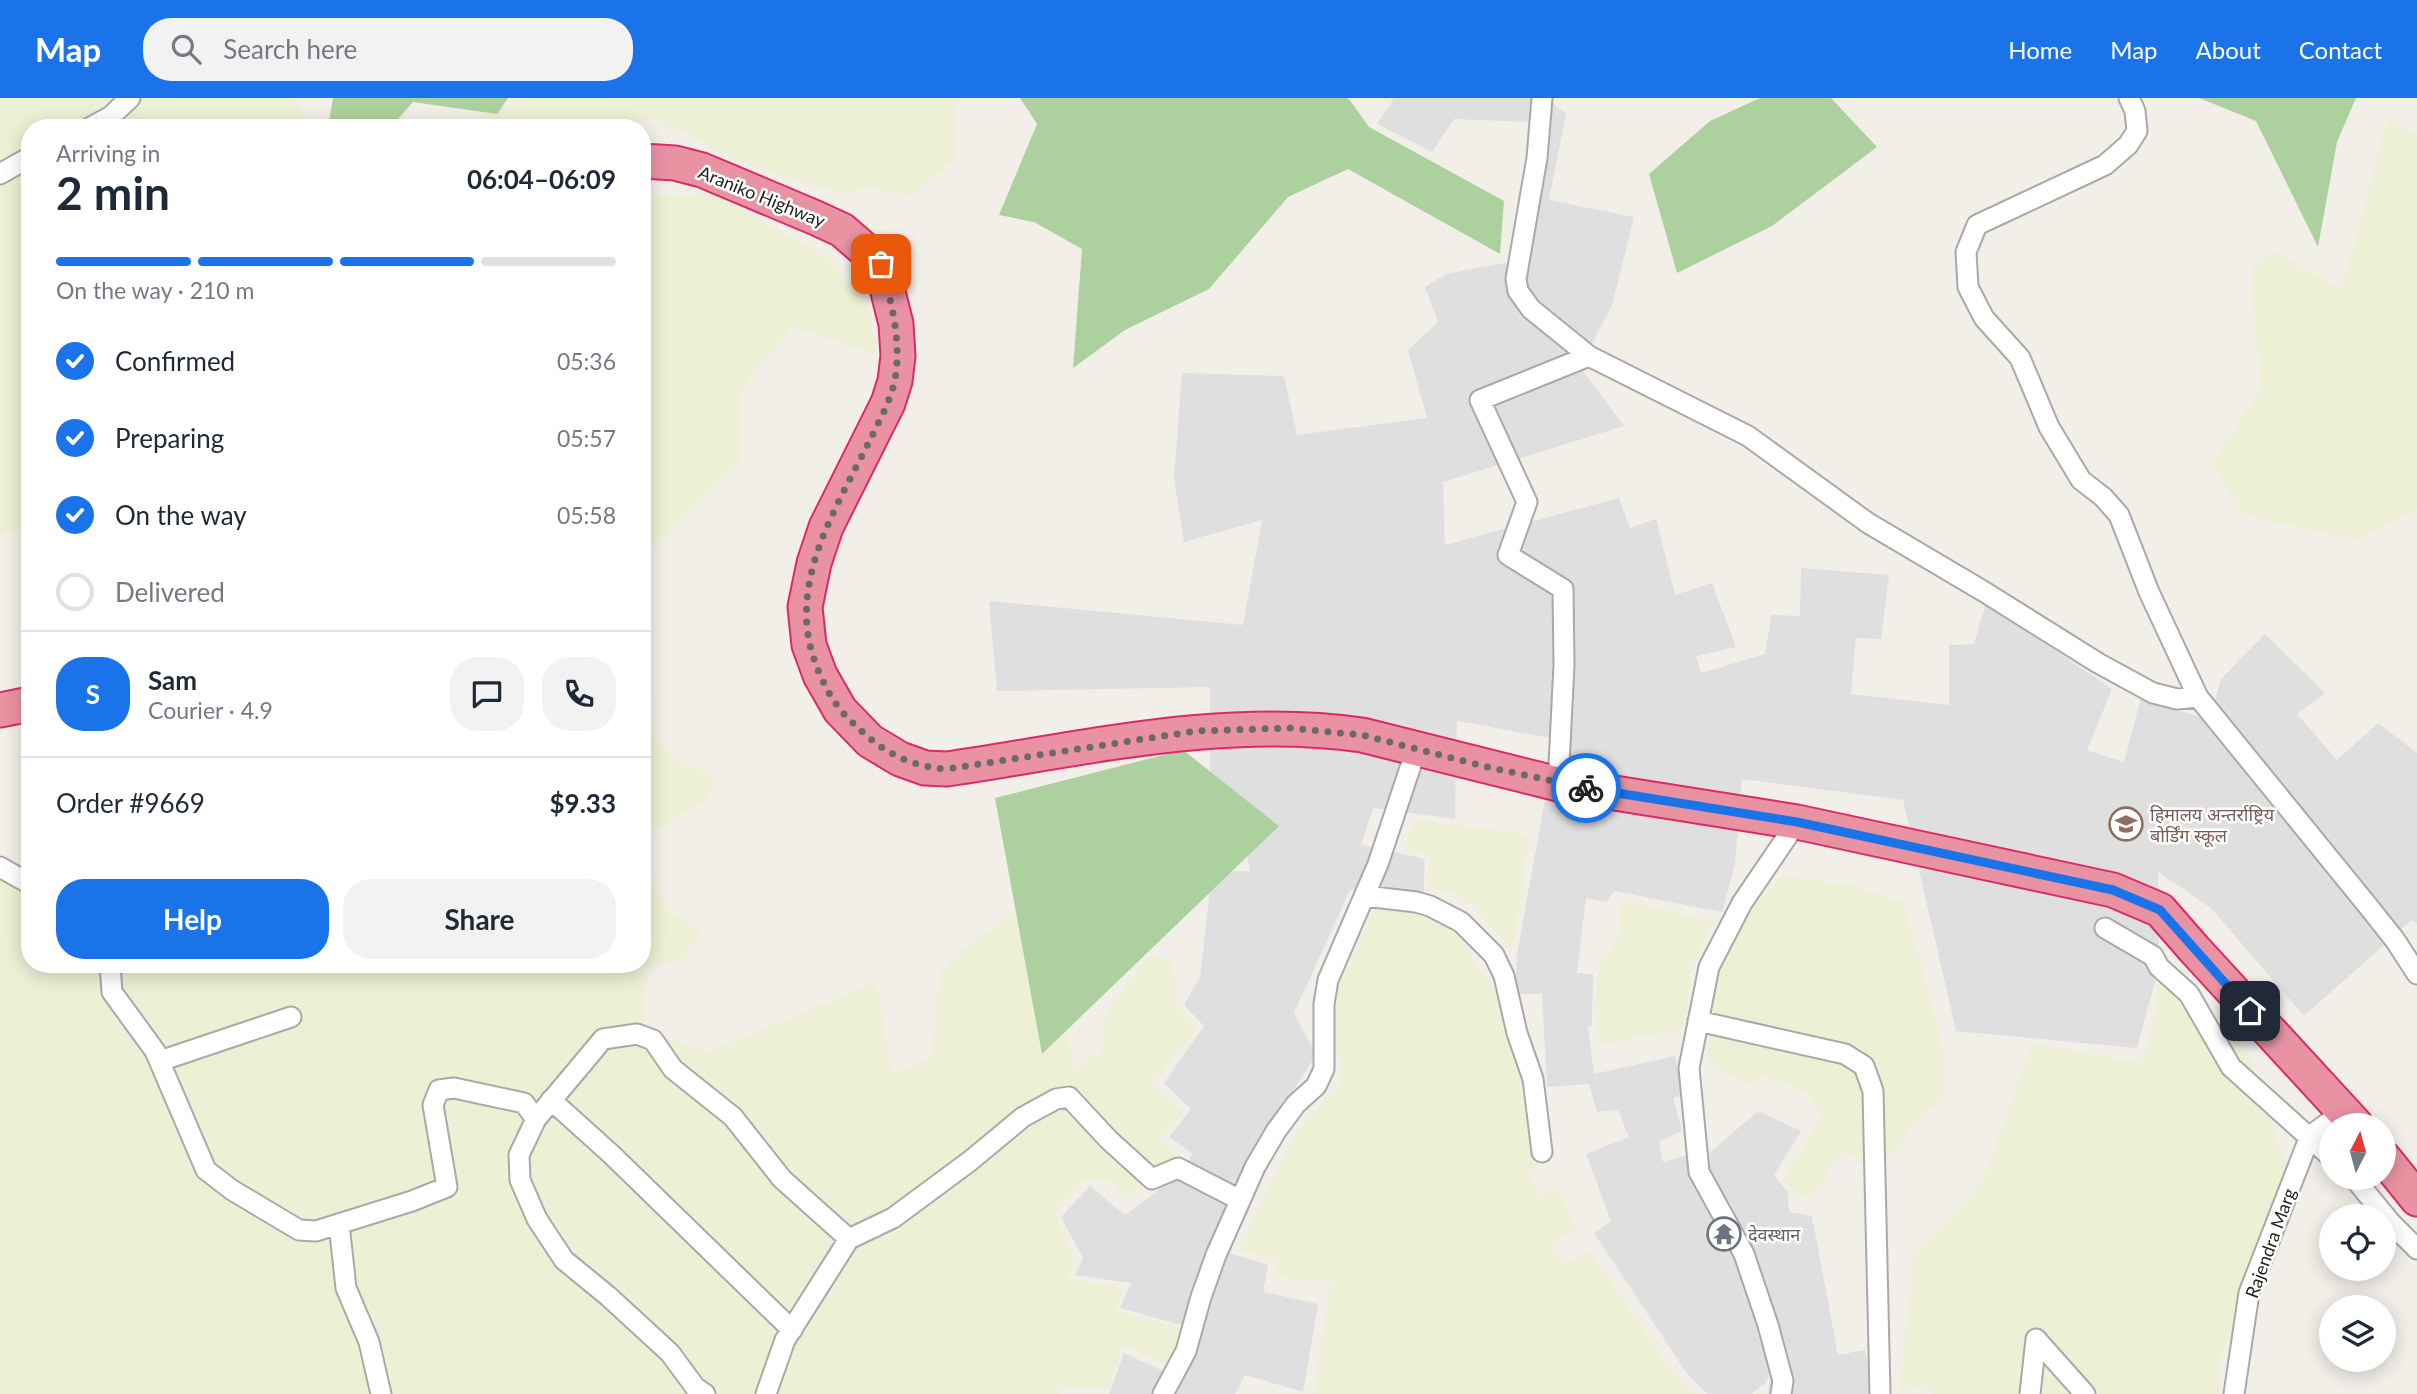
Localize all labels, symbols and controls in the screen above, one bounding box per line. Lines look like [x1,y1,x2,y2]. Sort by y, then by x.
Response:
search box [143,18,633,81]
text: Map [35,29,101,69]
icon: search [167,30,205,68]
text: Search here [223,33,357,65]
text: Home [2008,35,2072,64]
text: Map [2110,35,2158,64]
text: About [2196,35,2261,64]
text: Contact [2299,35,2382,64]
text: Arriving in [56,139,160,167]
street label: Araniko Highway [695,161,829,232]
text: 06:04–06:09 [467,163,616,195]
text: 2 min [56,165,170,220]
pin [851,234,911,294]
icon: bag [862,245,900,283]
text: On the way · 210 m [56,276,255,304]
icon: check [56,342,94,380]
text: Confirmed [115,345,235,377]
text: 05:36 [557,347,616,375]
icon: check [56,419,94,457]
text: Preparing [115,422,224,454]
text: 05:57 [557,424,616,452]
icon: check [56,496,94,534]
text: On the way [115,499,247,531]
text: 05:58 [557,501,616,529]
text: Delivered [115,576,225,608]
button: chat [450,657,524,731]
button: phone [542,657,616,731]
text: Sam [148,664,197,696]
text: S [86,678,100,710]
text: Courier · 4.9 [148,696,273,724]
courier [1551,753,1621,823]
icon: bike [1567,769,1605,807]
text: Order #9669 [56,787,205,819]
text: $9.33 [550,787,616,819]
place label: हिमालय अन्तर्राष्ट्रिय बोर्डिंग स्कूल [2150,803,2275,848]
school or university icon: हिमालय अन्तर्राष्ट्रिय बोर्डिंग स्कूल [2107,805,2145,843]
button: Help [56,879,329,959]
button: Share [343,879,616,959]
pin [2220,981,2280,1041]
icon: home [2231,992,2269,1030]
north arrow [2319,1113,2396,1190]
map controls [2319,1113,2396,1372]
street label: Rajendra Marg [2240,1185,2300,1301]
button: locate [2319,1204,2396,1281]
temple icon: देवस्थान [1705,1215,1743,1253]
place label: देवस्थान [1748,1223,1801,1245]
button: layers [2319,1295,2396,1372]

